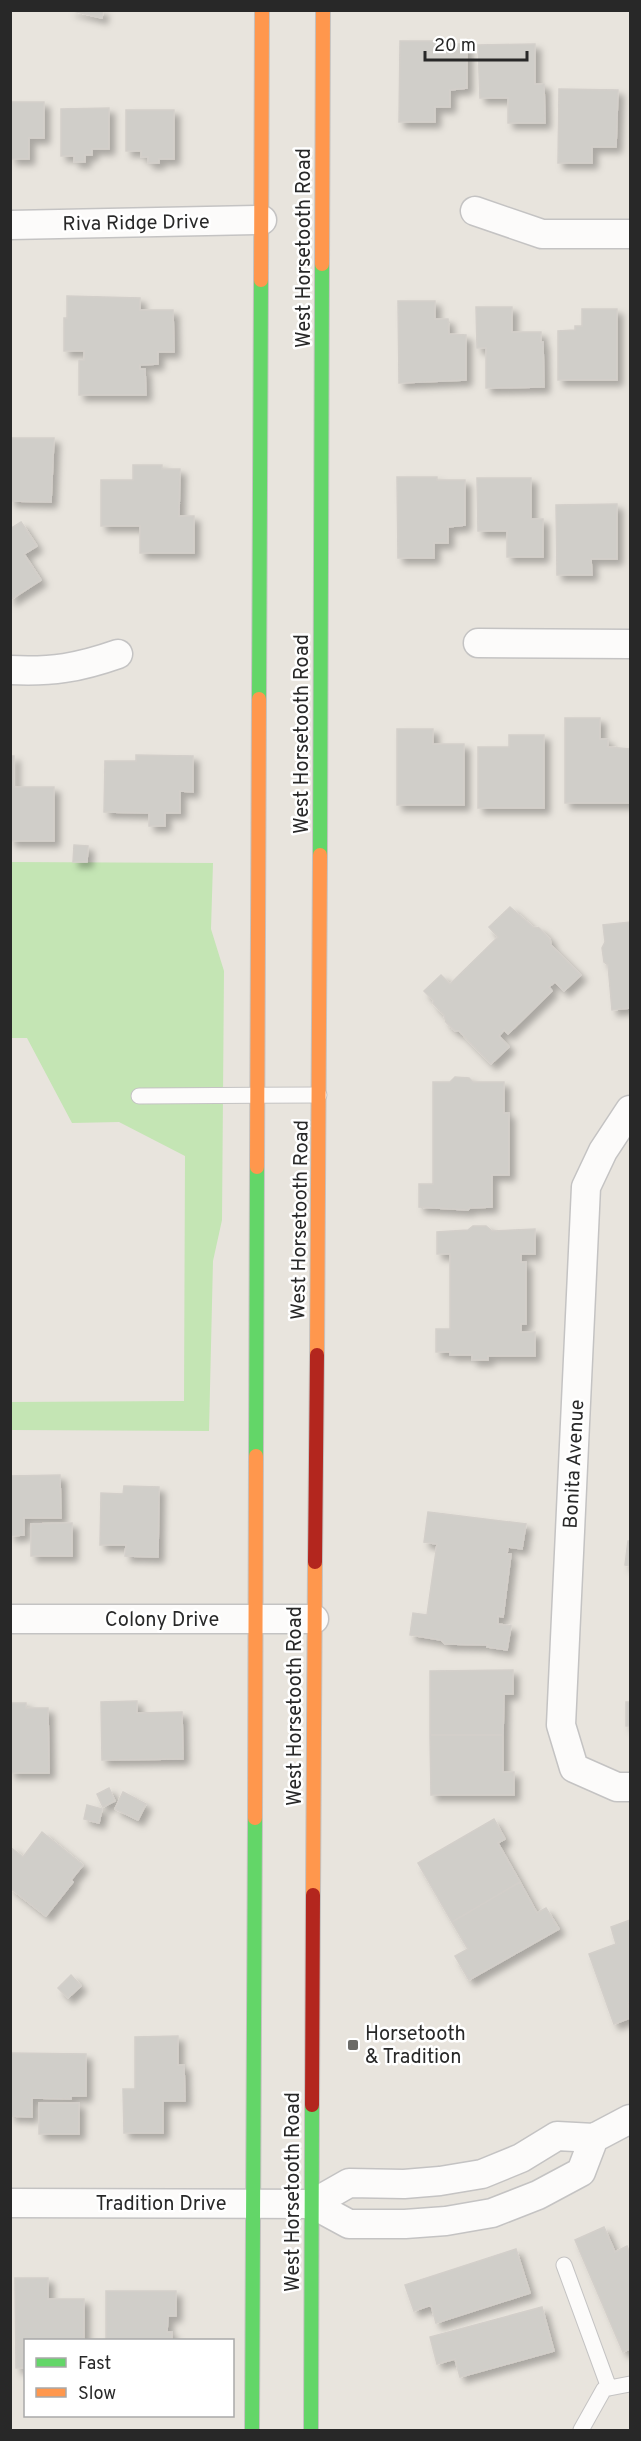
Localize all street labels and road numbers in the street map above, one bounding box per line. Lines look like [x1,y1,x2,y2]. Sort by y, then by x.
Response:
street label: West Horsetooth Road [292,148,318,348]
street label: Riva Ridge Drive [62,210,210,238]
street label: West Horsetooth Road [290,634,316,834]
street label: West Horsetooth Road [286,1120,316,1320]
street label: Bonita Avenue [559,1399,591,1529]
street label: West Horsetooth Road [283,1606,309,1806]
street label: Colony Drive [105,1608,219,1634]
street label: West Horsetooth Road [281,2092,307,2292]
street label: Tradition Drive [95,2192,227,2218]

